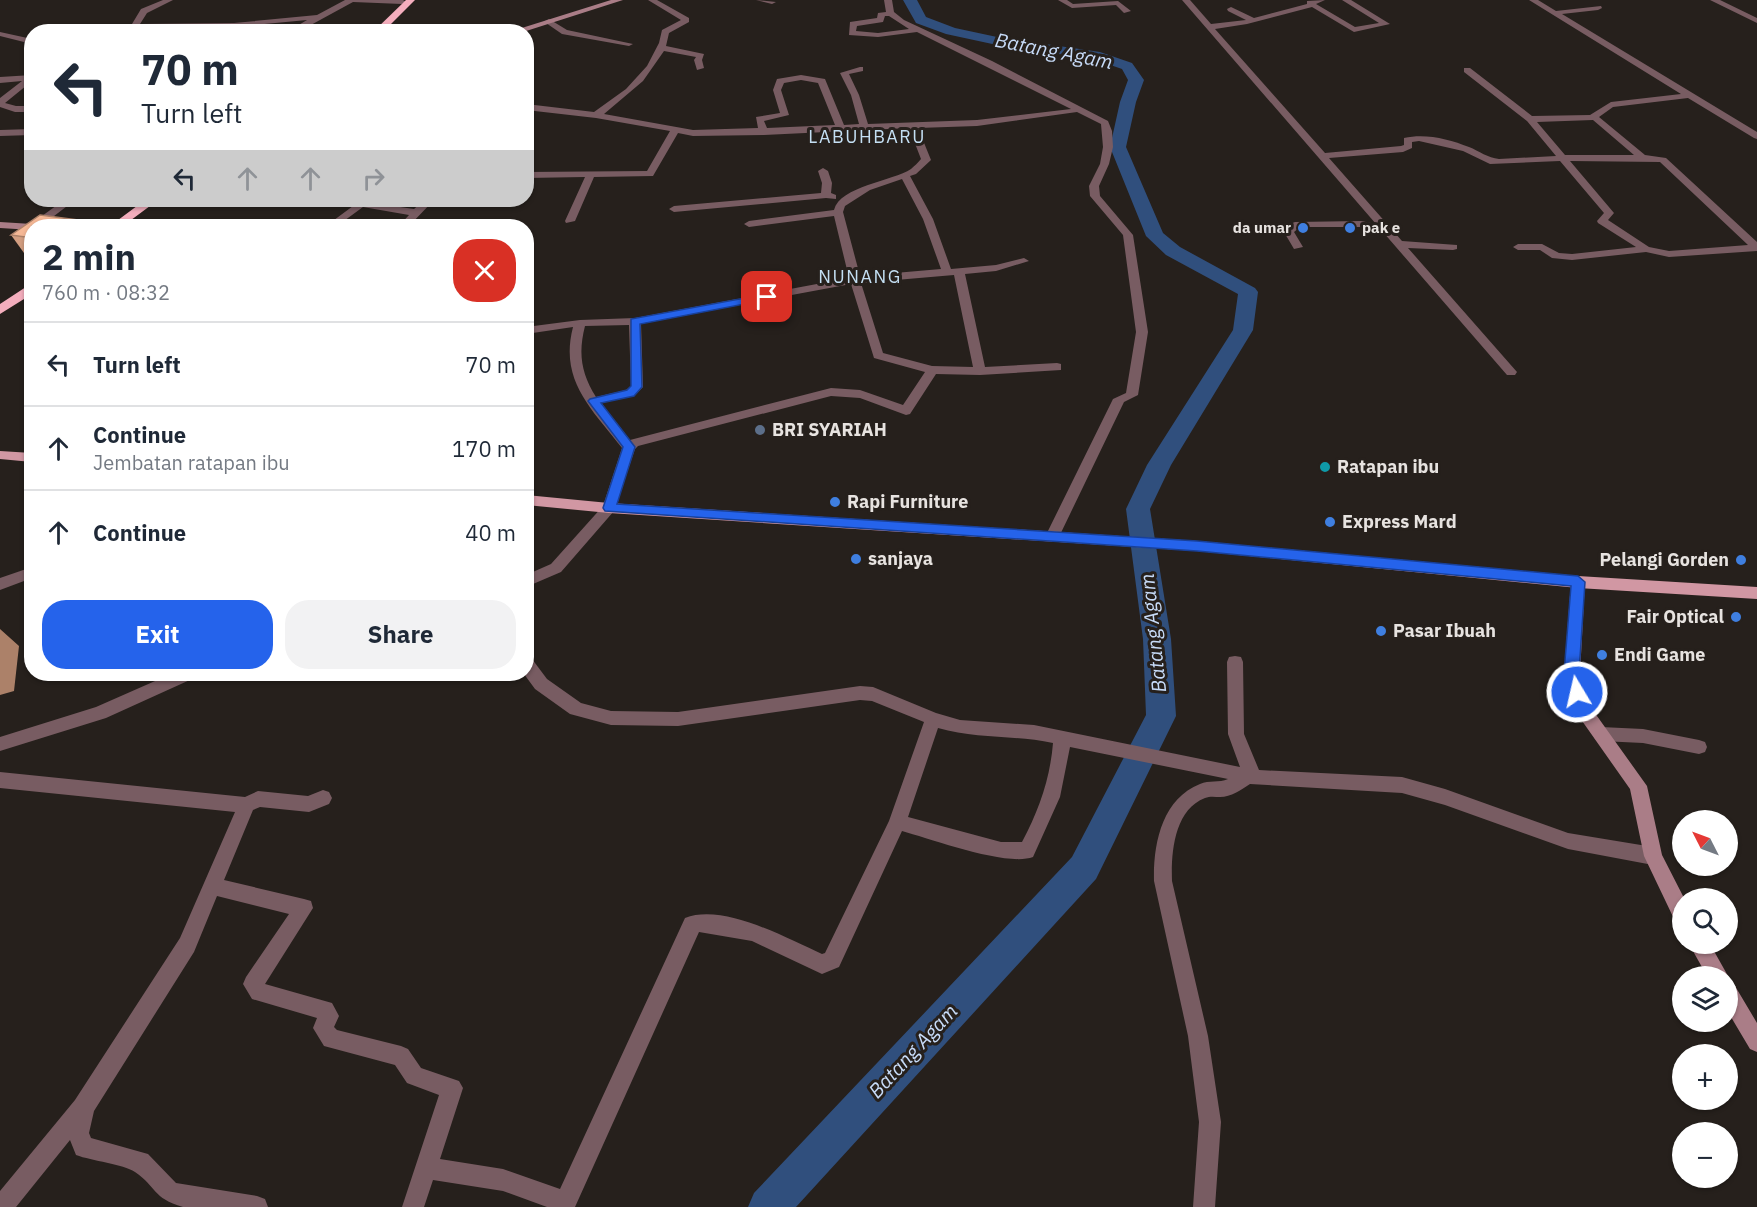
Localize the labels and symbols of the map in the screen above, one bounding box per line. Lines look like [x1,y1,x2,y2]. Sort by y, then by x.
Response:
water label: Batang Agam [993,26,1115,75]
district label: LABUHBARU [808,125,926,148]
place label: da umar [1233,218,1291,237]
place label: pak e [1362,218,1400,237]
marker: da umar [1296,221,1310,235]
marker: pak e [1343,221,1357,235]
district label: NUNANG [818,265,902,288]
pin [741,271,792,322]
place label: BRI SYARIAH [772,418,887,441]
marker: BRI SYARIAH [753,423,767,437]
place label: Ratapan ibu [1337,455,1439,478]
marker: Ratapan ibu [1318,460,1332,474]
place label: Rapi Furniture [847,490,968,513]
marker: Rapi Furniture [828,495,842,509]
place label: Express Mard [1342,510,1457,533]
marker: Express Mard [1323,515,1337,529]
place label: sanjaya [868,547,933,570]
place label: Pelangi Gorden [1600,548,1729,571]
marker: sanjaya [849,552,863,566]
marker: Pelangi Gorden [1734,553,1748,567]
water label: Batang Agam [1133,572,1172,694]
place label: Fair Optical [1627,605,1725,628]
marker: Fair Optical [1729,610,1743,624]
place label: Pasar Ibuah [1393,619,1496,642]
marker: Pasar Ibuah [1374,624,1388,638]
place label: Endi Game [1614,643,1705,666]
marker: Endi Game [1595,648,1609,662]
position arrow [1545,660,1609,724]
north arrow [1672,810,1738,876]
water label: Batang Agam [862,998,963,1104]

